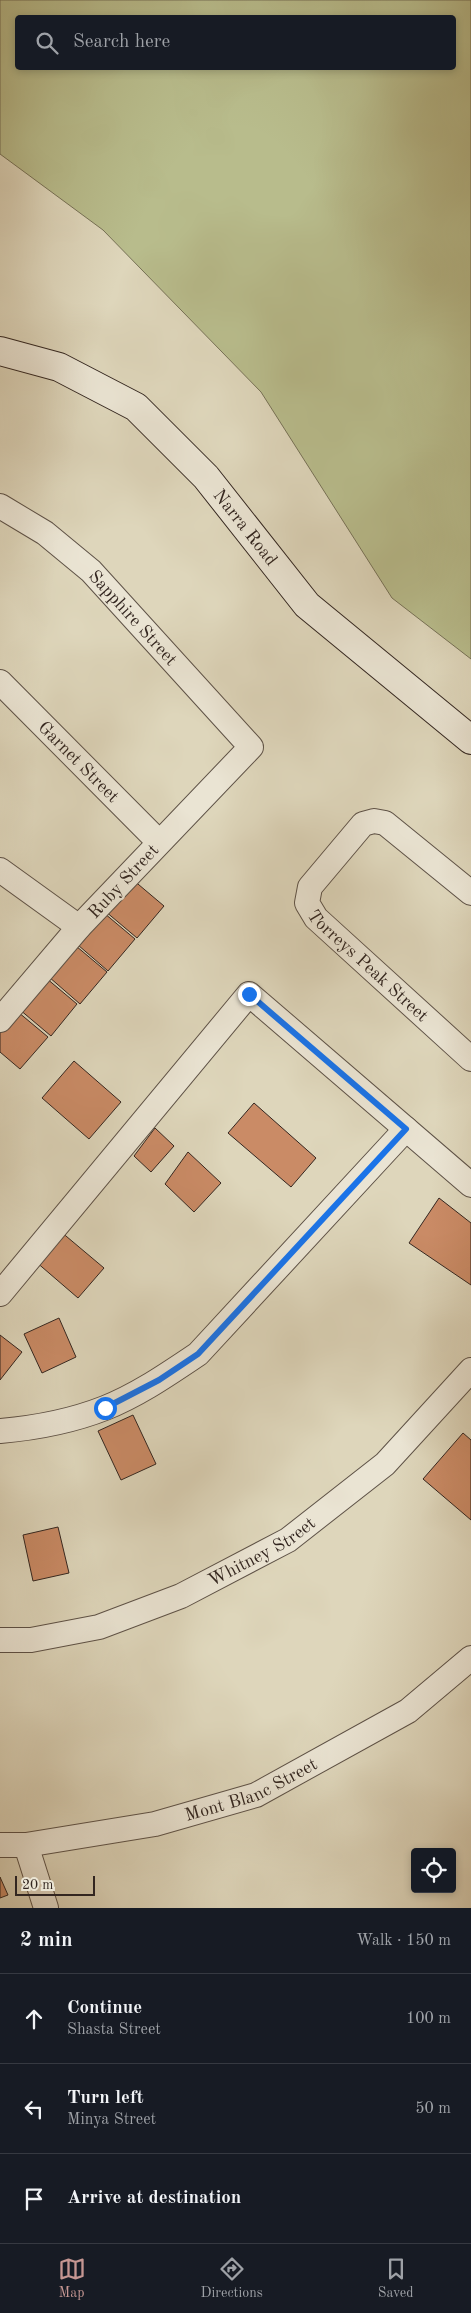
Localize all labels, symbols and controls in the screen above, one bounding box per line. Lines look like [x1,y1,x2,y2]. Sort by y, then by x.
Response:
search box [15,15,456,70]
icon: search [33,29,61,57]
text: Search here [73,33,170,52]
street label: Narra Road [209,486,280,569]
street label: Sapphire Street [85,567,180,669]
street label: Garnet Street [34,718,122,806]
street label: Ruby Street [85,841,162,922]
street label: Torreys Peak Street [303,907,431,1026]
route end [238,983,261,1006]
route start [94,1397,117,1420]
street label: Whitney Street [205,1514,319,1590]
street label: Mont Blanc Street [183,1755,320,1825]
map controls [411,1848,456,1893]
button: locate [411,1848,456,1893]
scale bar [15,1873,95,1896]
text: 20 m [22,1878,53,1892]
text: 2 min [20,1930,73,1951]
text: Walk · 150 m [356,1933,451,1949]
text: Continue [67,1999,142,2018]
icon: ahead [20,2005,48,2033]
text: 100 m [406,2011,451,2027]
text: Shasta Street [67,2022,161,2038]
text: Turn left [67,2089,144,2108]
icon: left [20,2095,48,2123]
text: 50 m [415,2101,451,2117]
text: Minya Street [67,2112,156,2128]
icon: arrive [20,2185,48,2213]
text: Arrive at destination [67,2189,241,2208]
tab: Map [58,2255,86,2302]
tab: Directions [201,2255,263,2302]
tab: Saved [378,2255,413,2302]

